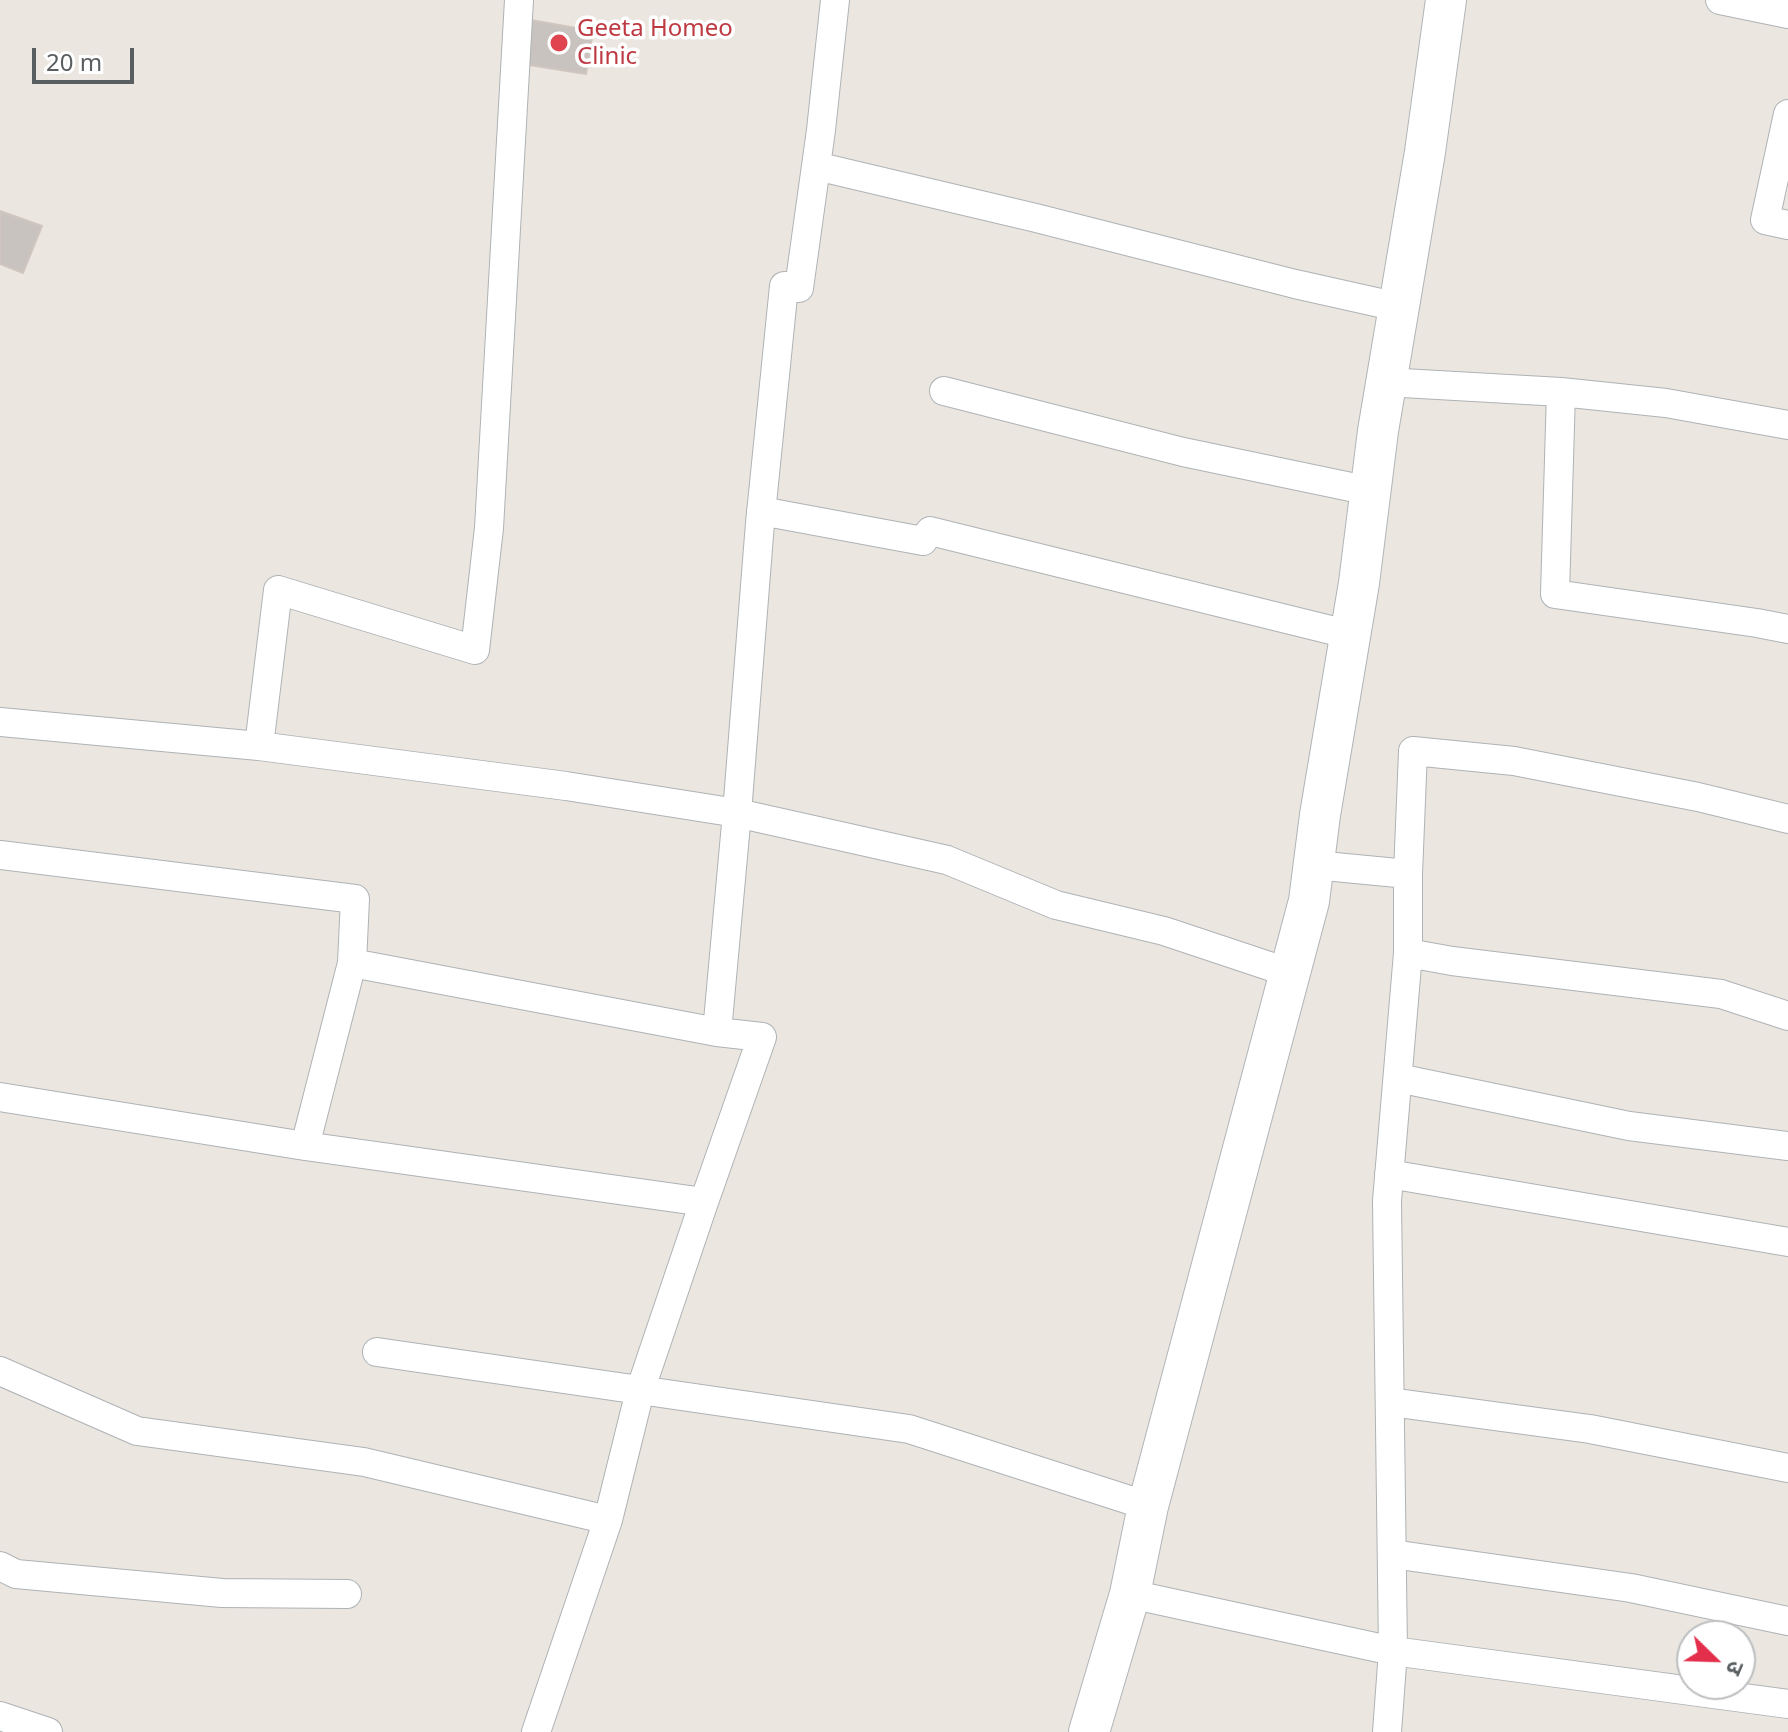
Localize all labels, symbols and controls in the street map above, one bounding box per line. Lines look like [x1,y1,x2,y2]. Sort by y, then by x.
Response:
place label: Geeta Homeo Clinic [577,15,733,71]
scale bar [36,32,138,82]
marker: Geeta Homeo Clinic [548,32,570,54]
text: 20 m [46,45,102,78]
north arrow [1676,1620,1756,1700]
text: उ [1720,1657,1753,1680]

